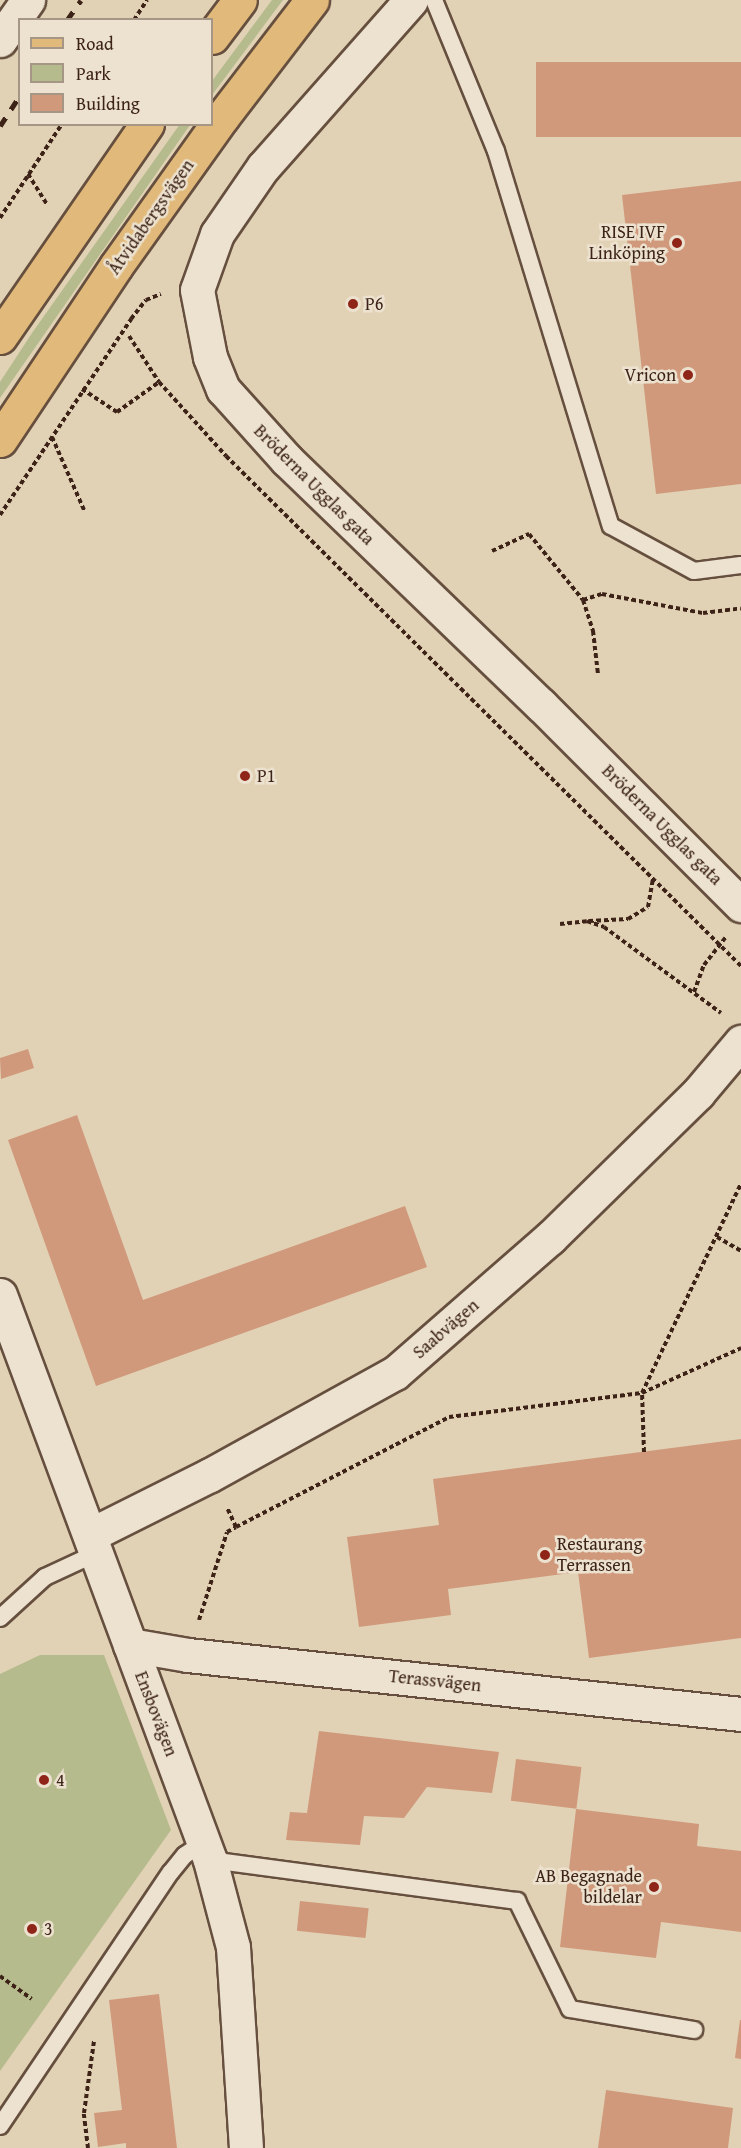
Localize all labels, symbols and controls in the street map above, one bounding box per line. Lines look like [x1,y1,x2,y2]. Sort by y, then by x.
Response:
legend [18,18,213,126]
text: Road [76,30,114,57]
text: Park [76,60,111,87]
text: Building [76,90,140,117]
street label: Åtvidabergsvägen [103,155,199,279]
place label: RISE IVF Linköping [589,222,665,264]
marker: RISE IVF Linköping [670,236,684,250]
place label: P6 [365,293,383,315]
marker: P6 [346,297,360,311]
place label: Vricon [624,364,676,386]
marker: Vricon [681,368,695,382]
street label: Bröderna Ugglas gata [249,420,379,550]
street label: Bröderna Ugglas gata [597,760,727,890]
place label: P1 [257,765,275,787]
marker: P1 [238,769,252,783]
street label: Saabvägen [409,1295,483,1363]
place label: Restaurang Terrassen [557,1534,642,1576]
marker: Restaurang Terrassen [538,1548,552,1562]
street label: Terassvägen [388,1665,482,1697]
street label: Ensbovägen [130,1668,182,1760]
place label: 4 [56,1769,65,1791]
marker: 4 [37,1773,51,1787]
place label: AB Begagnade bildelar [535,1866,642,1908]
marker: AB Begagnade bildelar [647,1880,661,1894]
place label: 3 [44,1918,53,1940]
marker: 3 [25,1922,39,1936]

